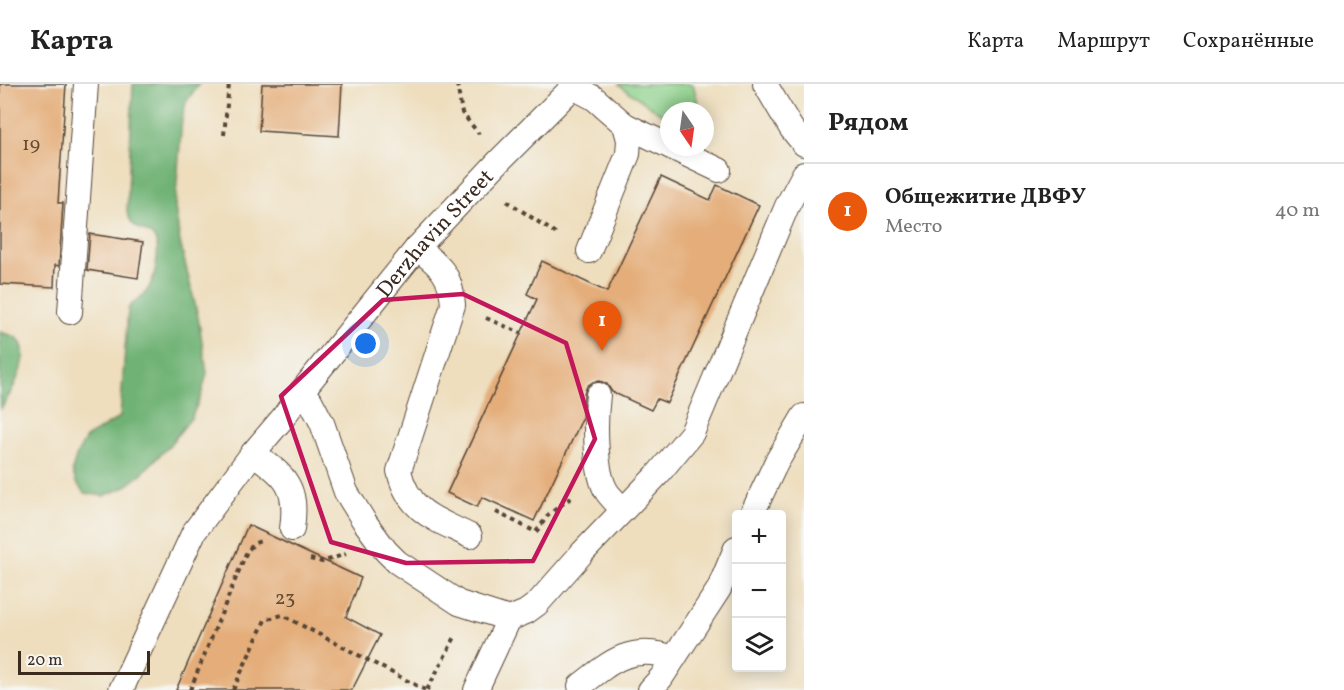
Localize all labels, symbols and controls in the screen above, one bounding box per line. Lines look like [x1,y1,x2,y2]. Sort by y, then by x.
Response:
text: Карта [30,22,113,61]
text: Карта [967,27,1024,56]
text: Маршрут [1057,27,1150,56]
text: Сохранённые [1183,27,1314,56]
north arrow [660,102,714,156]
text: Рядом [828,105,908,141]
house number: 19 [22,131,40,159]
street label: Derzhavin Street [370,163,502,305]
text: Общежитие ДВФУ [885,182,1086,213]
text: 1 [843,197,852,225]
text: 40 m [1275,197,1320,225]
text: Место [885,213,942,241]
pin: 1 [582,302,622,351]
your location [351,329,380,358]
map controls [732,510,786,672]
button: + [732,510,786,564]
button: − [732,564,786,618]
house number: 23 [275,585,295,613]
button: layers [732,618,786,672]
scale bar [18,648,150,676]
text: 20 m [27,650,62,672]

